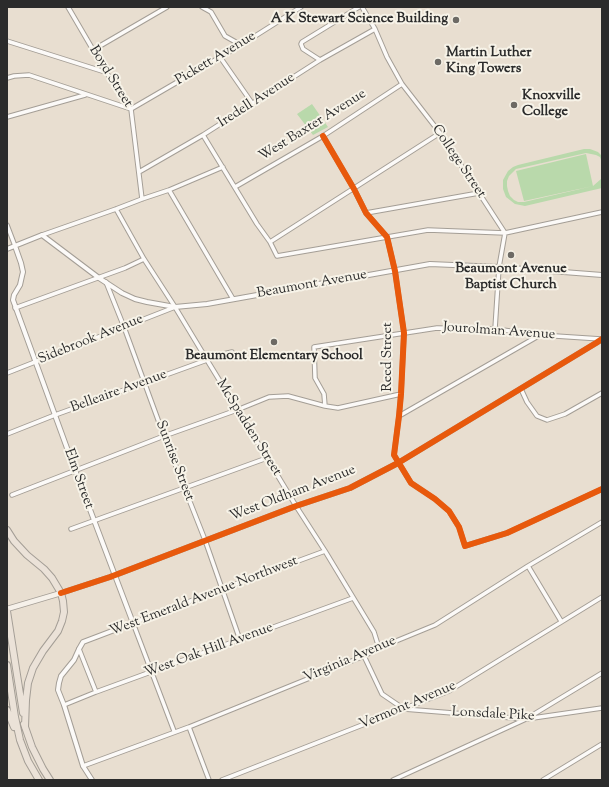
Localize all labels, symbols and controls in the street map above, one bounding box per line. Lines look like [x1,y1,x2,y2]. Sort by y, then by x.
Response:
place label: A K Stewart Science Building [271,12,448,28]
marker: A K Stewart Science Building [451,15,461,25]
street label: Pickett Avenue [173,28,259,90]
street label: Boyd Street [84,43,136,111]
place label: Martin Luther King Towers [446,46,532,78]
marker: Martin Luther King Towers [433,57,443,67]
street label: Iredell Avenue [215,70,299,132]
street label: West Baxter Avenue [256,86,370,166]
place label: Knoxville College [522,89,581,122]
marker: Knoxville College [509,100,519,110]
street label: College Street [427,122,489,202]
marker: Beaumont Avenue Baptist Church [506,250,516,260]
place label: Beaumont Avenue Baptist Church [455,262,567,294]
street label: Beaumont Avenue [256,267,368,303]
street label: Sidebrook Avenue [36,311,146,369]
street label: Jourolman Avenue [442,320,556,344]
street label: Reed Street [381,322,397,392]
marker: Beaumont Elementary School [269,337,279,347]
place label: Beaumont Elementary School [185,349,363,365]
street label: Belleaire Avenue [69,367,169,417]
street label: McSpadden Street [212,377,284,479]
street label: Sunrise Street [151,418,197,504]
street label: Elm Street [59,446,97,512]
street label: West Oldham Avenue [228,462,358,526]
street label: West Emerald Avenue Northwest [108,553,300,641]
street label: West Oak Hill Avenue [142,620,276,682]
street label: Virginia Avenue [301,633,399,687]
street label: Vermont Avenue [357,678,459,734]
street label: Lonsdale Pike [451,704,535,726]

